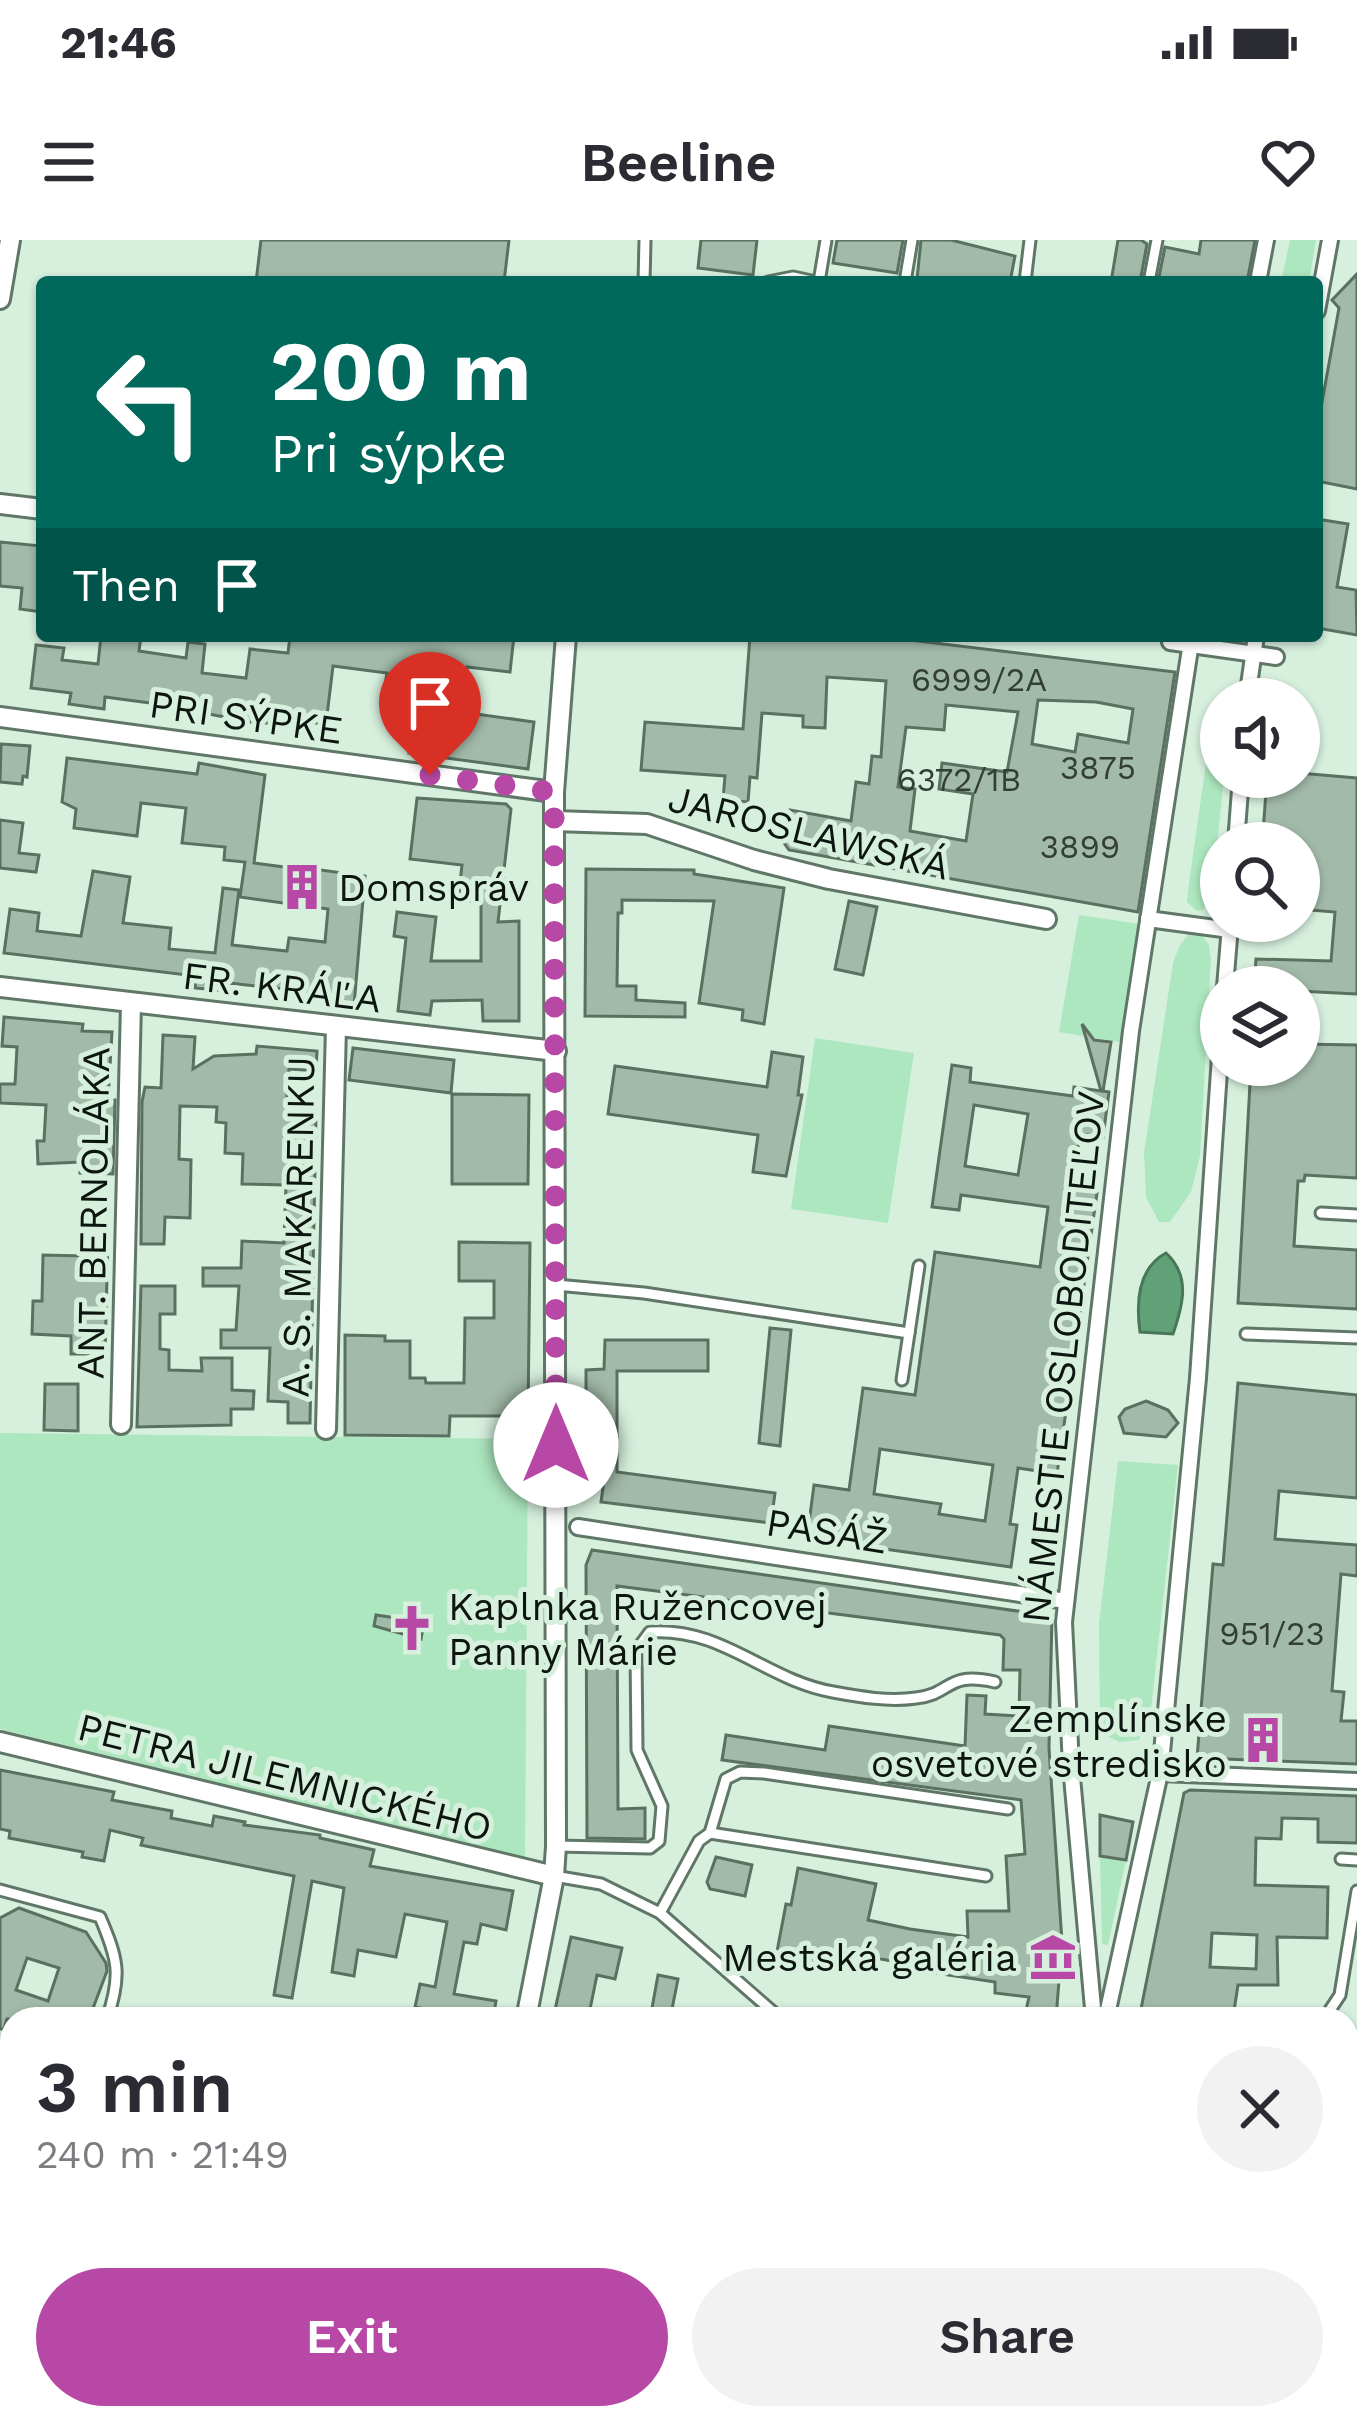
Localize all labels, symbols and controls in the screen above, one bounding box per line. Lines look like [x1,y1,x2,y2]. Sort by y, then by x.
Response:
text: 21:46 [60,16,177,69]
icon: menu [36,129,102,195]
icon: heart [1255,129,1321,195]
text: Beeline [581,131,776,194]
text: 200 m [270,322,531,420]
icon: left [72,324,228,480]
text: Pri sýpke [270,422,507,485]
icon: arrive [204,552,270,618]
text: Then [72,559,180,612]
pin [379,652,481,775]
house number: 6999/2A [911,660,1047,699]
icon: arrive [397,670,463,736]
map controls [1200,678,1320,1086]
button: sound [1200,678,1320,798]
street label: PRI SÝPKE [146,681,346,753]
house number: 3875 [1060,748,1136,787]
house number: 6372/1B [897,760,1021,799]
street label: JAROSLAWSKÁ [664,775,954,889]
button: search [1200,822,1320,942]
house number: 3899 [1040,827,1120,866]
building icon: Domspráv [277,862,327,912]
place label: Domspráv [338,865,529,910]
street label: FR. KRÁĽA [180,952,384,1022]
button: layers [1200,966,1320,1086]
street label: ANT. BERNOLÁKA [68,1046,118,1380]
street label: A. S. MAKARENKU [273,1056,323,1398]
street label: NÁMESTIE OSLOBODITEĽOV [1013,1089,1113,1625]
position arrow [493,1382,619,1508]
street label: PASÁŽ [763,1499,891,1563]
place label: Kaplnka Ružencovej Panny Márie [448,1584,827,1674]
church icon: Kaplnka Ružencovej Panny Márie [387,1603,437,1653]
house number: 951/23 [1219,1614,1325,1653]
place label: Zemplínske osvetové stredisko [871,1696,1227,1786]
street label: PETRA JILEMNICKÉHO [73,1704,497,1850]
building icon: Zemplínske osvetové stredisko [1238,1715,1288,1765]
museum icon: Mestská galéria [1028,1932,1078,1982]
place label: Mestská galéria [722,1935,1017,1980]
text: 3 min [36,2045,233,2129]
button: close [1197,2046,1323,2172]
text: 240 m · 21:49 [36,2132,289,2177]
button: Exit [36,2268,668,2406]
button: Share [692,2268,1323,2406]

